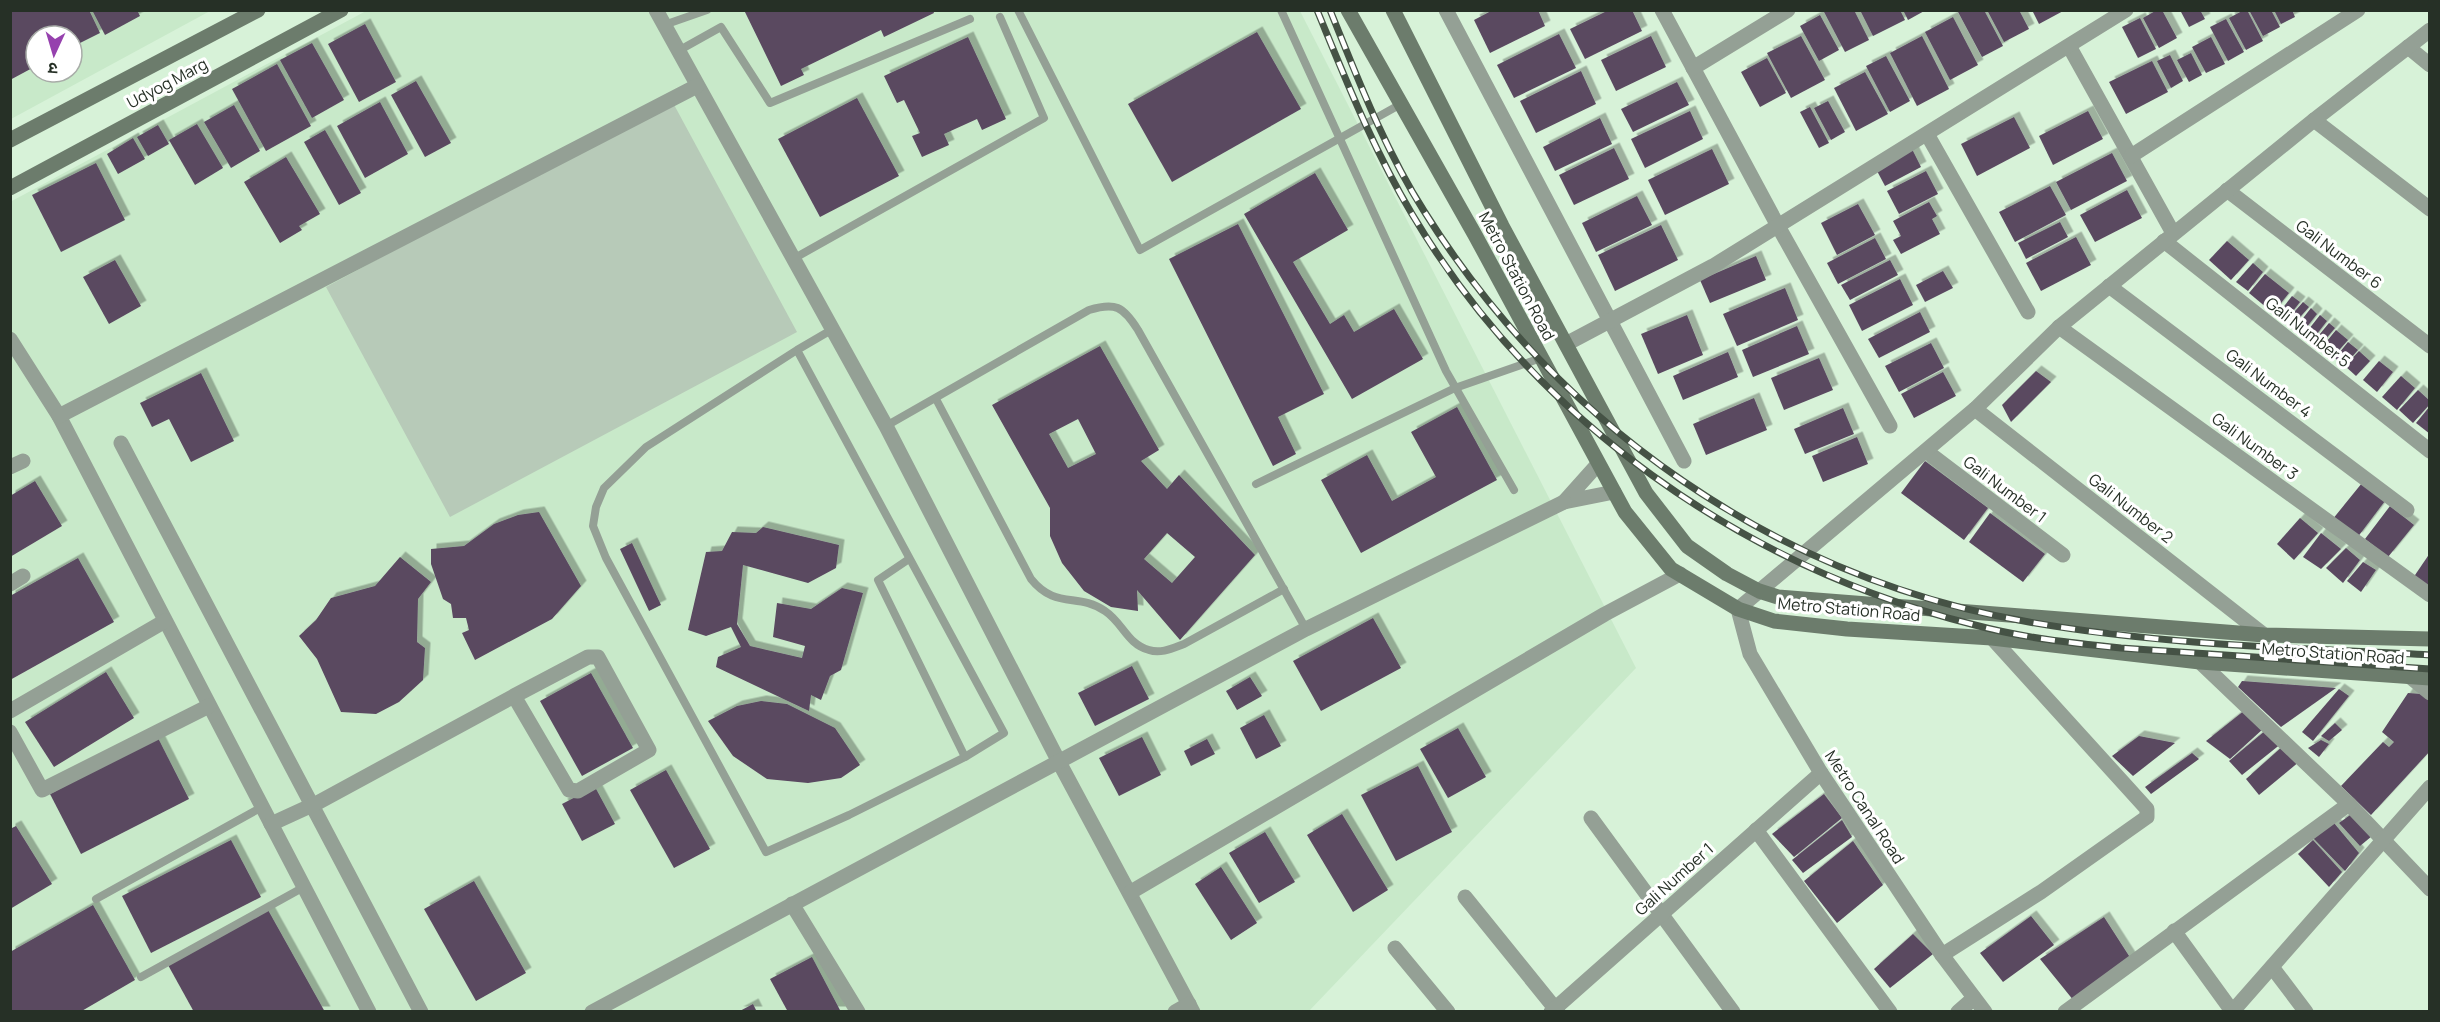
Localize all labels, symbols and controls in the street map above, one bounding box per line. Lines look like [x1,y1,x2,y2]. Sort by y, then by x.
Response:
north arrow [24,24,84,84]
street label: Udyog Marg [123,53,211,113]
text: उ [47,58,58,80]
street label: Metro Station Road [1474,208,1560,344]
street label: Gali Number 6 [2291,214,2387,294]
street label: Gali Number 5 [2261,292,2355,372]
street label: Gali Number 4 [2222,343,2316,423]
street label: Gali Number 3 [2207,407,2303,485]
street label: Gali Number 1 [1959,450,2051,528]
street label: Gali Number 2 [2084,468,2178,548]
street label: Metro Station Road [1777,592,1921,626]
street label: Metro Station Road [2261,637,2405,669]
street label: Metro Canal Road [1820,746,1910,868]
street label: Gali Number 1 [1630,838,1718,920]

